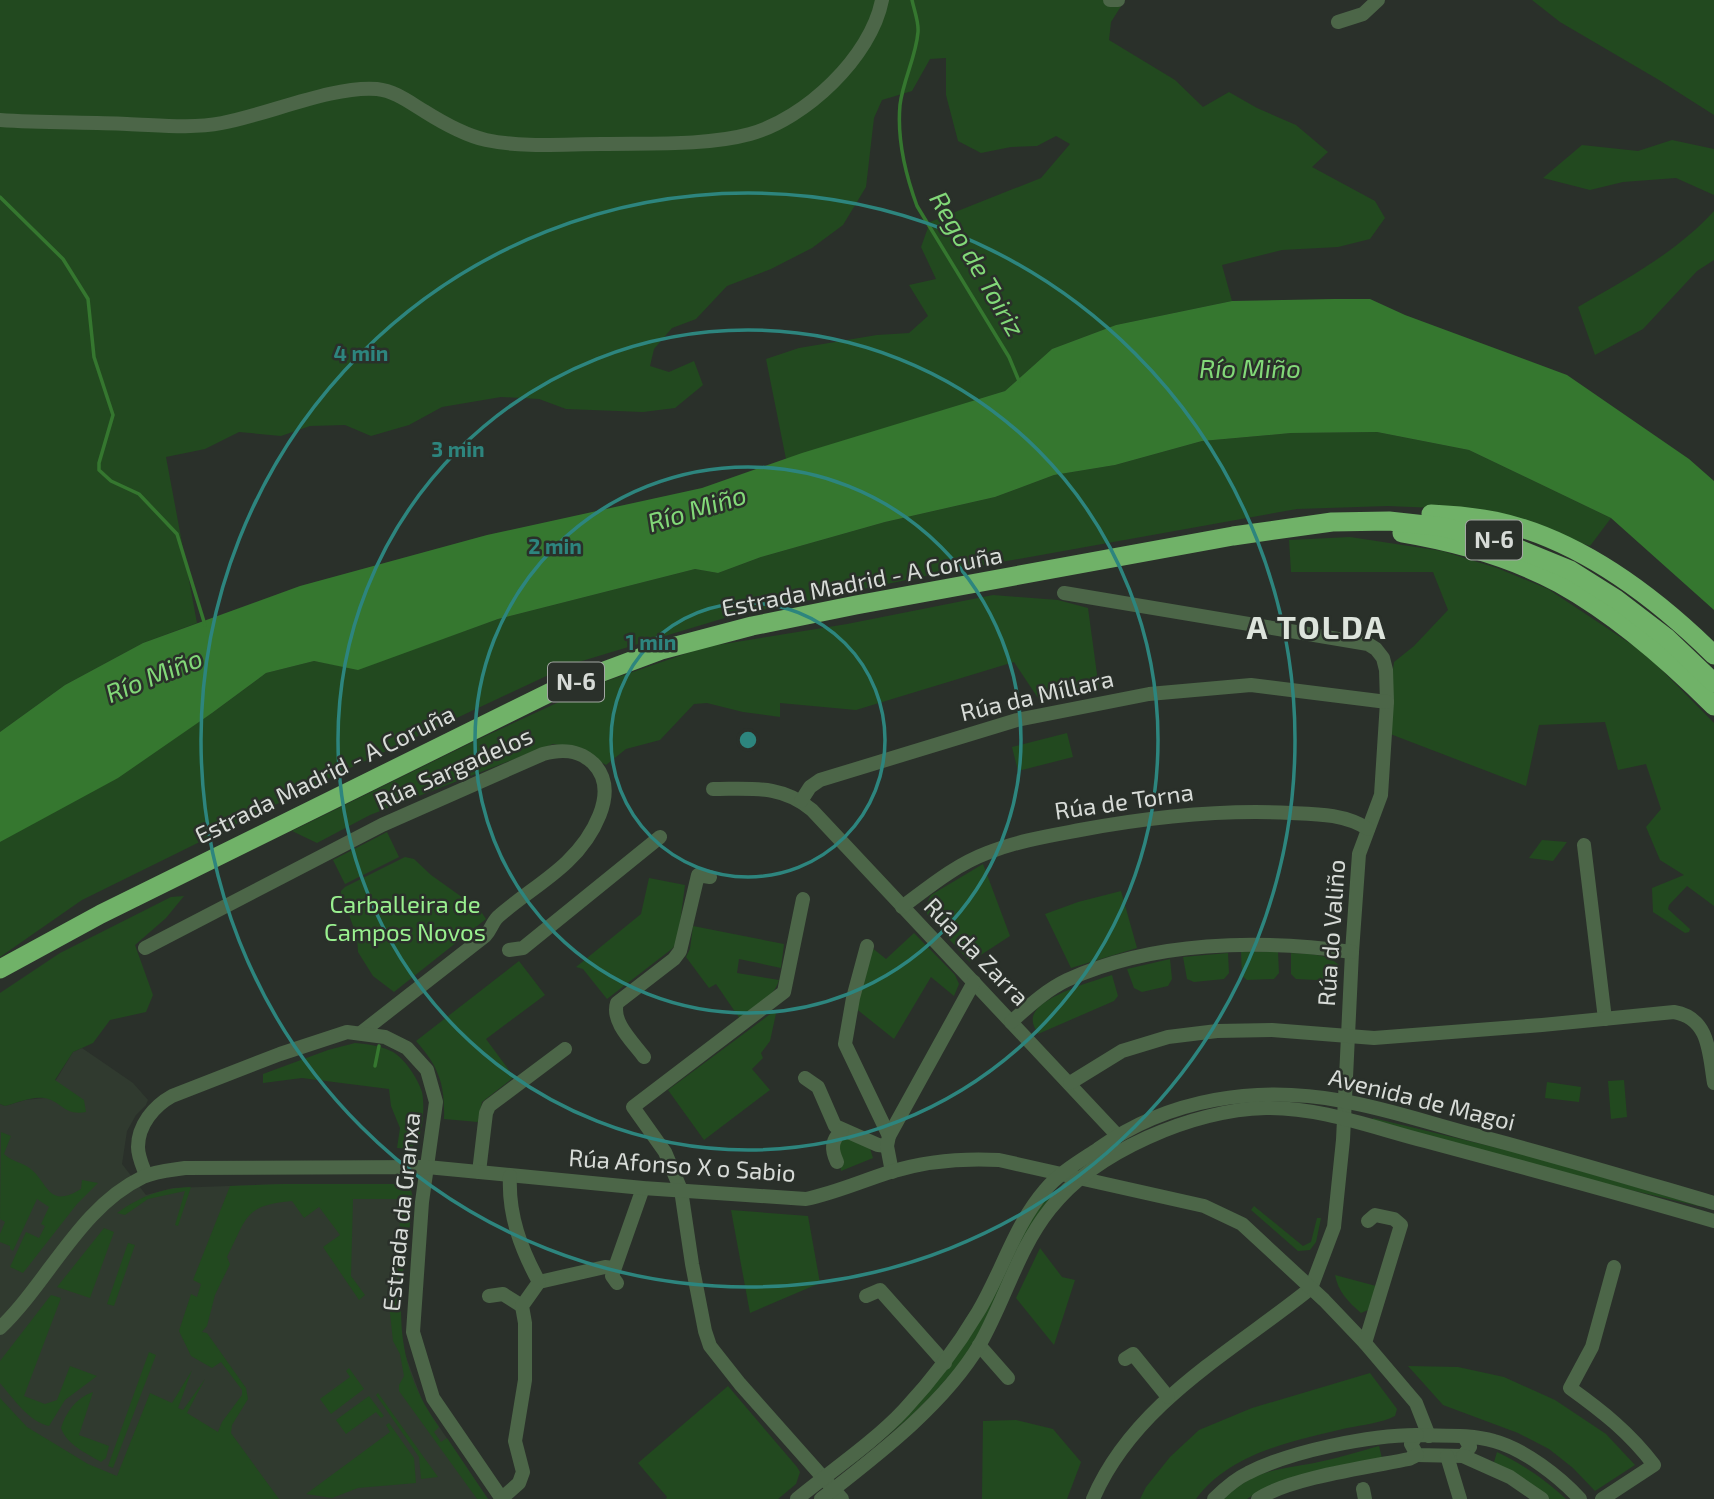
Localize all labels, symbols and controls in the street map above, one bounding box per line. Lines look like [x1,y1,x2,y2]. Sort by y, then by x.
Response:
water label: Rego de Toiriz [924,185,1032,341]
text: 4 min [334,340,388,365]
water label: Río Miño [1199,352,1301,383]
text: 3 min [431,436,485,461]
water label: Río Miño [643,478,750,537]
road number: N-6 [1466,520,1522,560]
text: 2 min [528,533,582,558]
street label: Estrada Madrid - A Coruña [719,539,1005,622]
district label: A TOLDA [1246,607,1388,645]
text: 1 min [626,629,676,654]
water label: Río Miño [100,641,206,708]
road number: N-6 [548,662,604,702]
street label: Rúa da Míllara [957,663,1116,726]
street label: Estrada Madrid - A Coruña [190,698,459,849]
street label: Rúa Sargadelos [370,720,537,815]
centre of rings [736,728,760,752]
street label: Rúa de Torna [1052,776,1195,825]
street label: Rúa do Valiño [1311,859,1350,1007]
park label: Carballeira de Campos Novos [324,889,486,946]
street label: Rúa da Zarra [919,891,1036,1011]
street label: Avenida de Magoi [1326,1061,1519,1136]
street label: Estrada da Granxa [376,1111,425,1313]
street label: Rúa Afonso X o Sabio [568,1142,797,1187]

